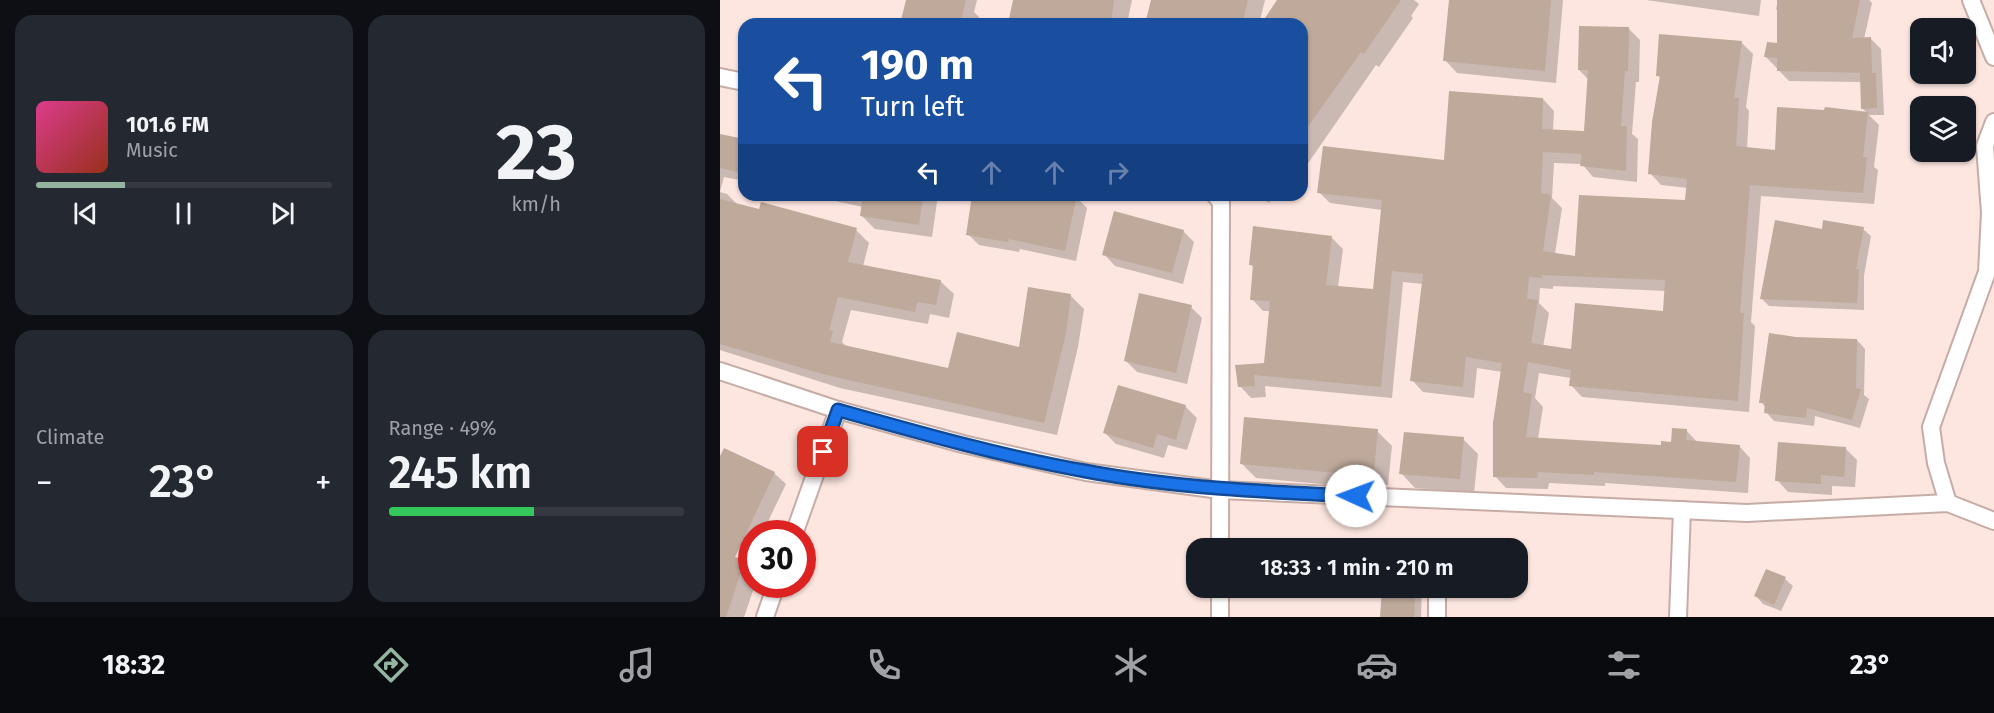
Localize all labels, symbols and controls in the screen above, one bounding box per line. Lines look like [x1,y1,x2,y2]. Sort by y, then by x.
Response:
map controls [1910,18,1976,162]
button: sound [1910,18,1976,84]
text: 190 m [861,40,974,90]
icon: left [762,42,840,120]
text: Turn left [861,91,964,123]
button: layers [1910,96,1976,162]
text: 23 [496,106,577,200]
text: 101.6 FM [126,111,209,138]
text: Music [126,138,178,162]
icon: left [912,156,945,189]
icon: ahead [975,156,1008,189]
icon: ahead [1038,156,1071,189]
icon: right [1101,156,1134,189]
text: km/h [512,192,561,216]
icon: previous [69,197,102,230]
icon: pause [167,197,200,230]
icon: next [266,197,299,230]
text: Range · 49% [389,416,497,440]
text: Climate [36,425,104,449]
pin [797,426,848,477]
icon: arrive [806,435,839,468]
text: 245 km [389,446,532,500]
text: 23° [149,455,218,509]
text: − [36,463,53,503]
text: + [315,463,332,503]
position arrow [1324,464,1388,528]
speed limit sign: 30 [738,520,816,598]
text: 18:33 · 1 min · 210 m [1260,554,1454,581]
icon: directions [370,644,412,686]
icon: music [616,644,658,686]
icon: phone [863,644,905,686]
icon: climate [1110,644,1152,686]
icon: car [1356,644,1398,686]
icon: filters [1603,644,1645,686]
text: 18:32 [102,649,165,681]
text: 23° [1850,649,1892,681]

